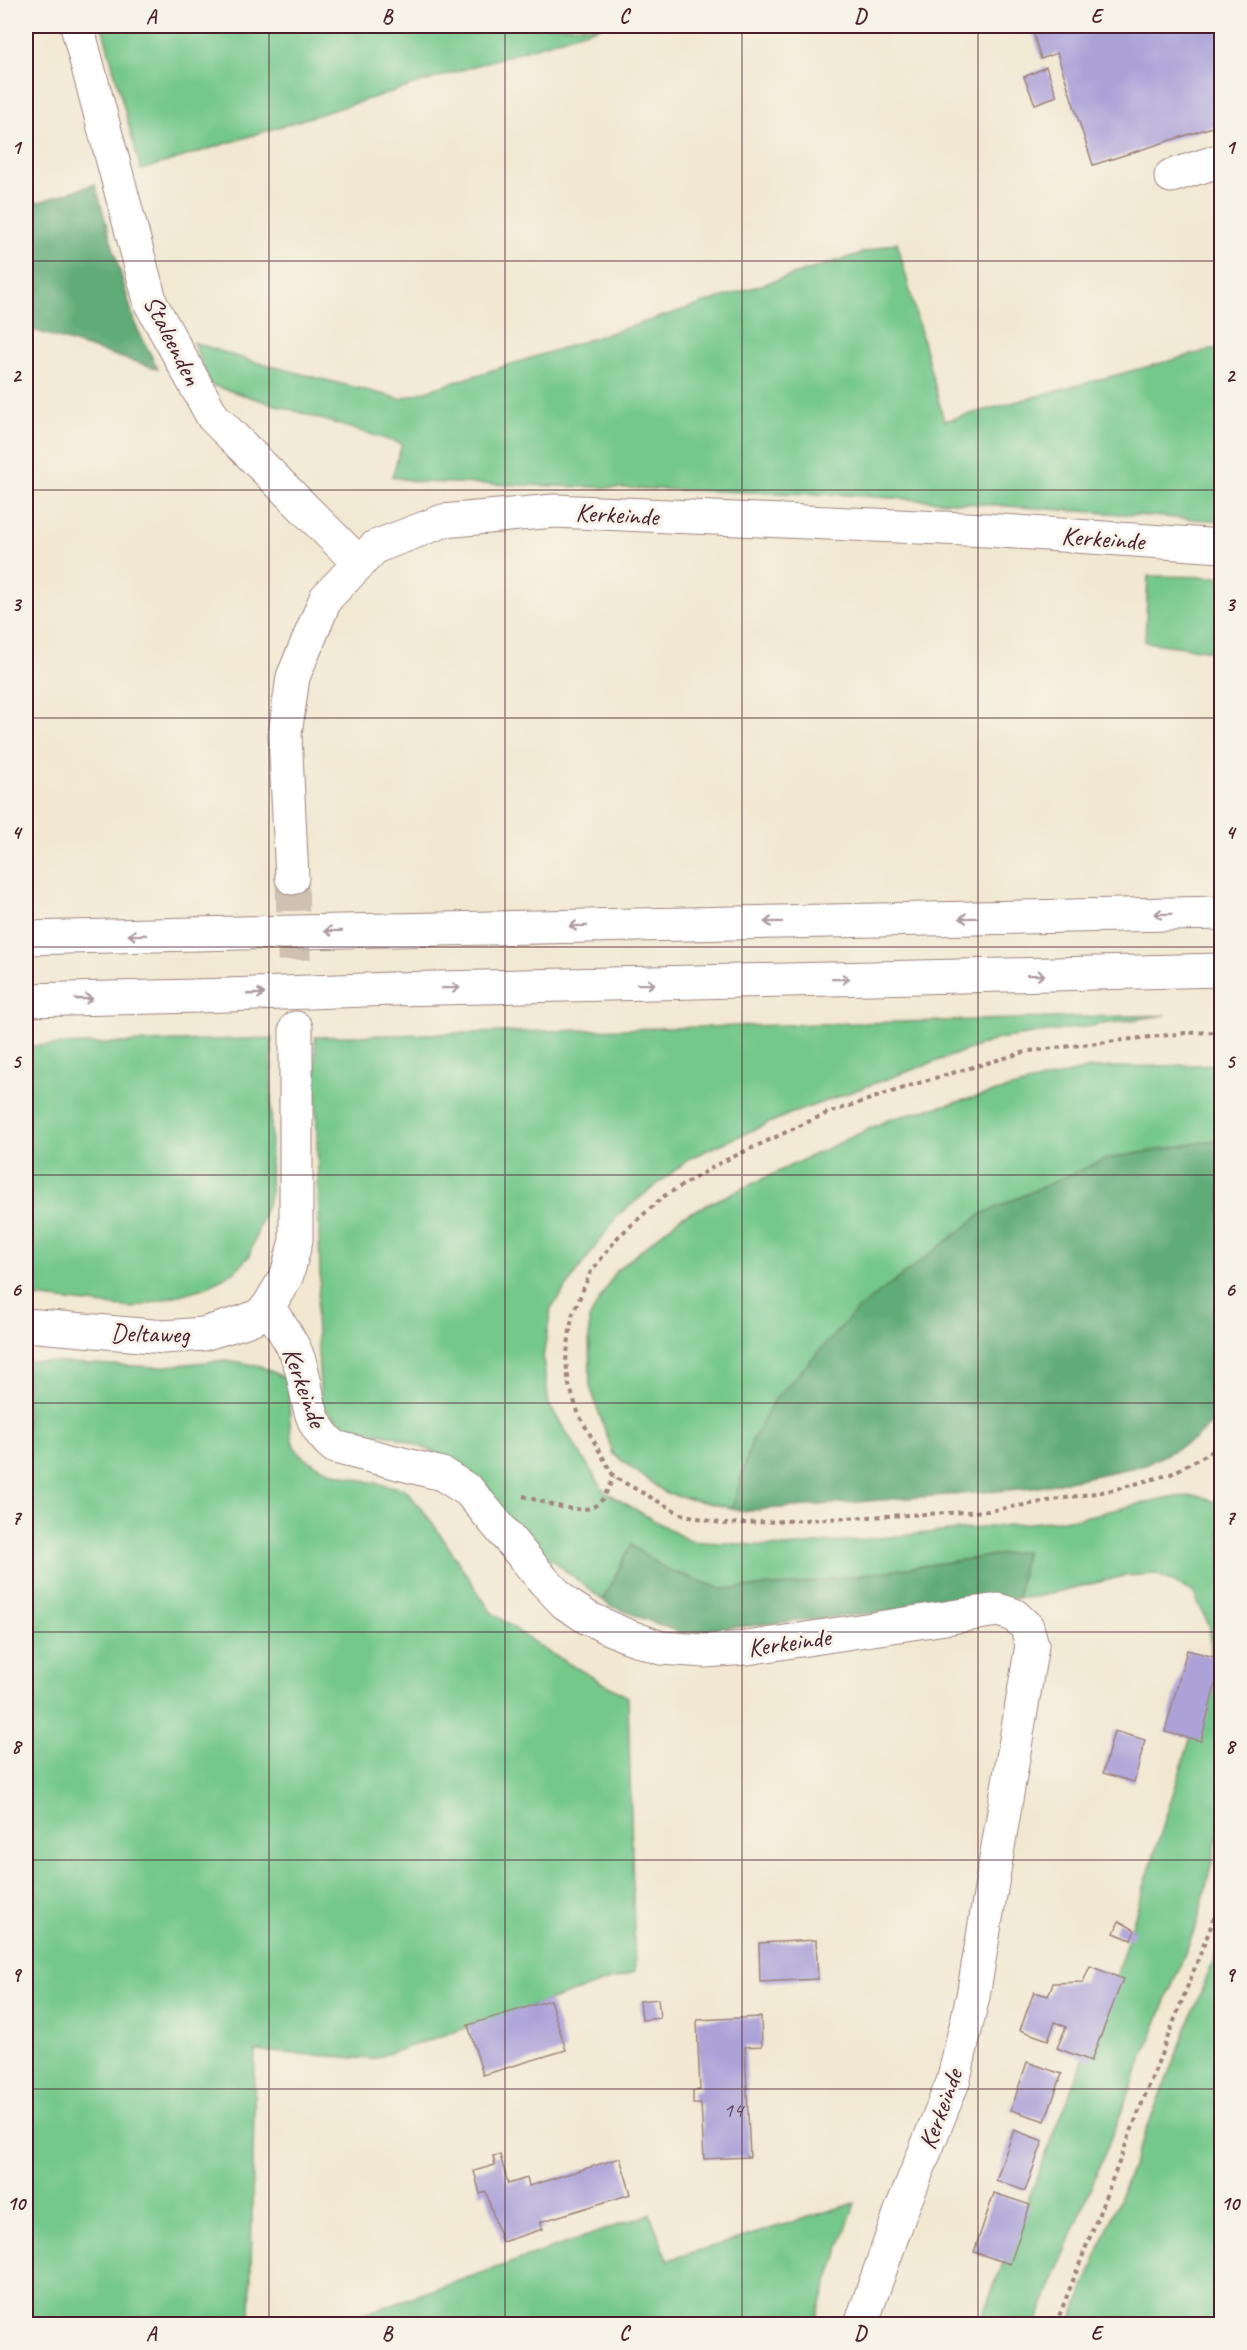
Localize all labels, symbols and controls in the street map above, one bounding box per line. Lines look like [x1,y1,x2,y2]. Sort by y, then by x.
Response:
text: A [146,4,158,29]
text: B [382,4,394,29]
text: C [619,4,631,29]
text: D [854,4,868,29]
text: E [1091,4,1105,29]
text: 1 [12,135,23,160]
text: 1 [1226,135,1237,160]
street label: Staleenden [136,290,209,391]
text: 2 [12,363,23,388]
text: 2 [1226,363,1237,388]
street label: Kerkeinde [575,496,662,533]
street label: Kerkeinde [1060,519,1148,558]
text: 3 [12,592,23,617]
text: 3 [1226,592,1237,617]
text: 4 [12,820,24,845]
text: 4 [1226,820,1238,845]
one-way arrow [1154,908,1174,920]
one-way arrow [959,912,979,924]
one-way arrow [764,916,784,928]
one-way arrow [569,920,589,932]
one-way arrow [324,925,344,937]
one-way arrow [127,929,147,941]
one-way arrow [1026,969,1046,981]
one-way arrow [831,974,851,985]
one-way arrow [636,978,656,990]
one-way arrow [441,982,461,994]
one-way arrow [245,988,265,999]
one-way arrow [73,993,93,1005]
text: 5 [12,1049,23,1074]
text: 5 [1226,1049,1237,1074]
text: 6 [11,1277,22,1302]
text: 6 [1225,1277,1236,1302]
street label: Deltaweg [110,1316,191,1351]
street label: Kerkeinde [275,1343,335,1434]
text: 7 [12,1505,23,1530]
text: 7 [1226,1505,1237,1530]
street label: Kerkeinde [746,1620,835,1665]
text: 8 [12,1734,24,1759]
text: 8 [1226,1734,1238,1759]
text: 9 [12,1962,23,1987]
text: 9 [1226,1962,1237,1987]
street label: Kerkeinde [911,2062,971,2154]
house number: 14 [723,2096,745,2124]
text: 10 [7,2191,27,2216]
text: 10 [1221,2191,1241,2216]
text: A [146,2321,158,2346]
text: B [382,2321,394,2346]
text: C [619,2321,631,2346]
text: D [854,2321,868,2346]
text: E [1091,2321,1105,2346]

